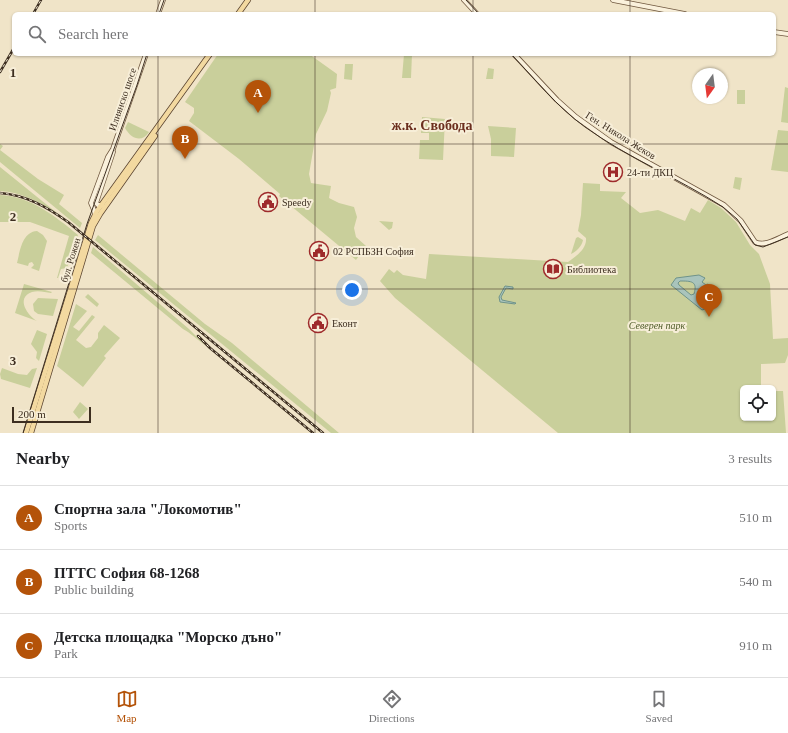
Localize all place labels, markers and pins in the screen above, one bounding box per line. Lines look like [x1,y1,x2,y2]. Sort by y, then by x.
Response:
pin: A [245,80,271,113]
pin: B [172,126,198,159]
hospital icon: 24-ти ДКЦ [602,161,624,183]
place label: 24-ти ДКЦ [627,167,673,178]
public building icon: Speedy [257,191,279,213]
place label: Speedy [282,197,311,208]
public building icon: 02 РСПБЗН София [308,240,330,262]
place label: 02 РСПБЗН София [333,246,414,257]
library icon: Библиотека [542,258,564,280]
place label: Библиотека [567,264,617,275]
pin: C [696,284,722,317]
public building icon: Еконт [307,312,329,334]
place label: Еконт [332,318,358,329]

